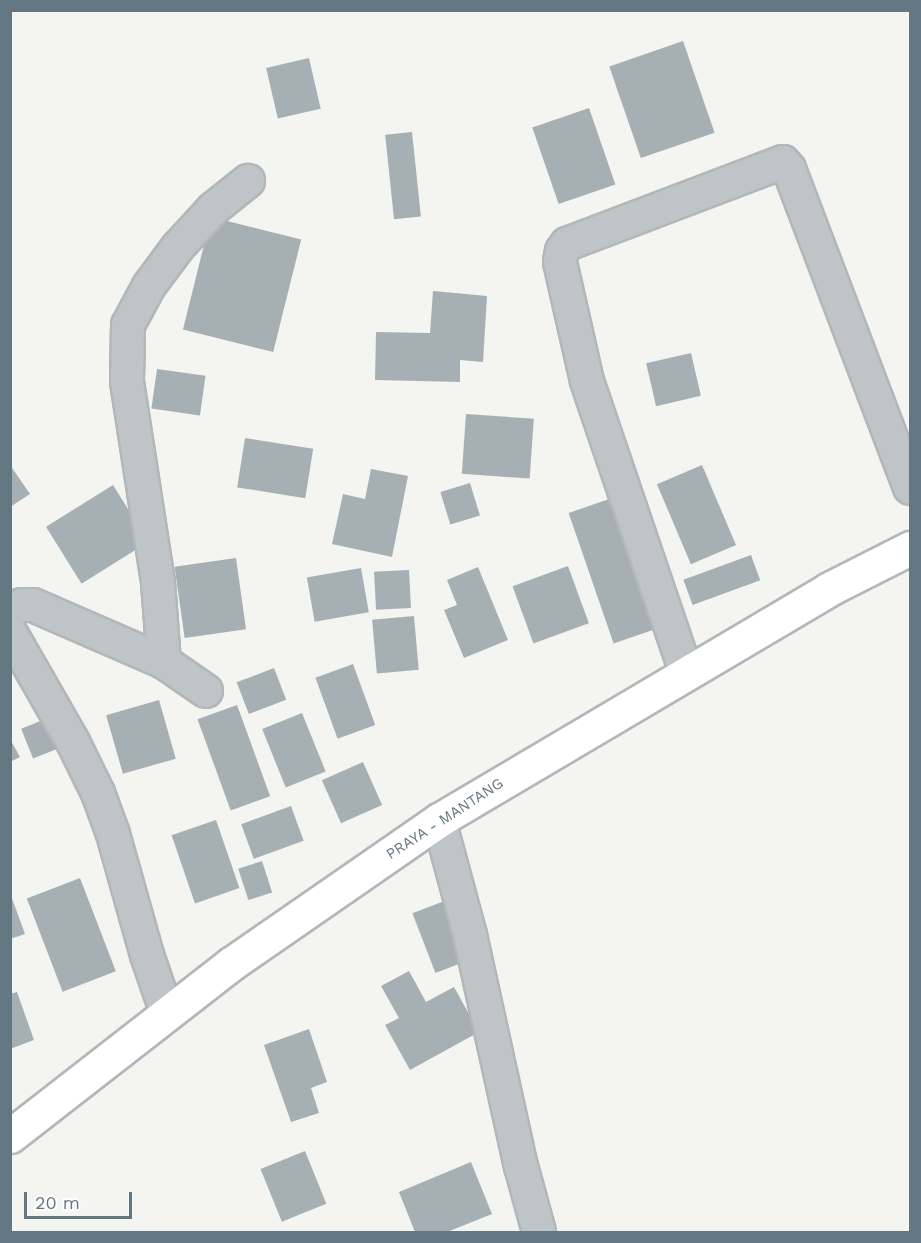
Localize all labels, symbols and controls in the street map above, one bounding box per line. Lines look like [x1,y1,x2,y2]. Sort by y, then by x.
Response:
street label: PRAYA - MANTANG [383,774,507,864]
scale bar [27,1180,135,1218]
text: 20 m [35,1192,80,1213]

